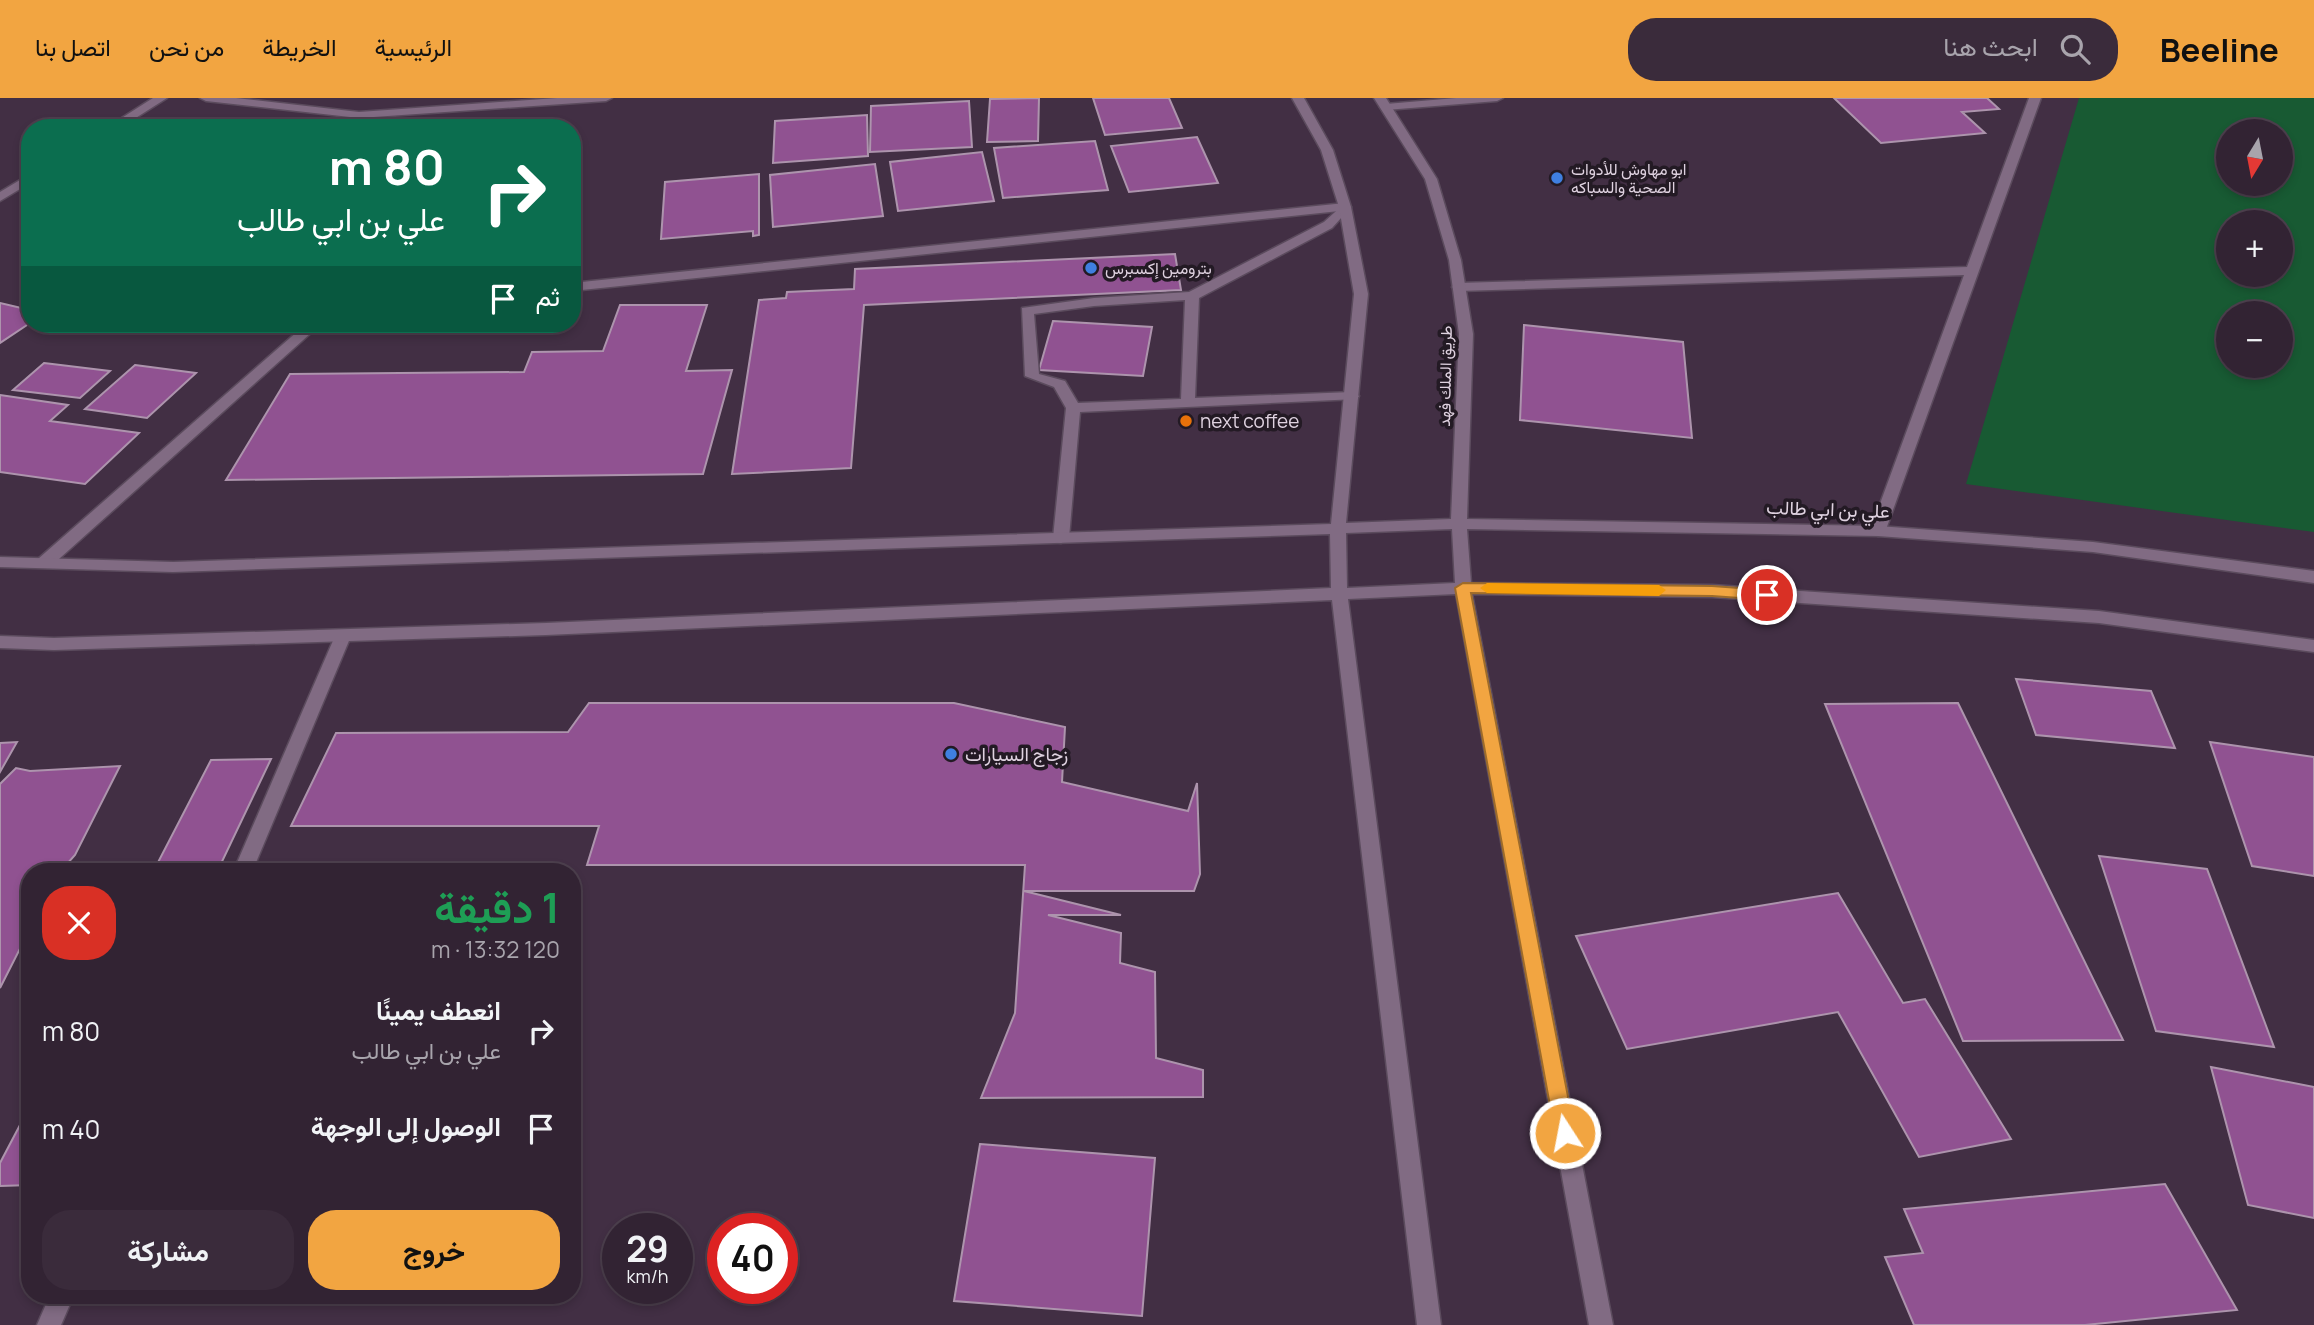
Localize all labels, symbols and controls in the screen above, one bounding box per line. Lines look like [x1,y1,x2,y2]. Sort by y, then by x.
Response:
search box [1628,18,2118,81]
text: Beeline [2160,27,2279,72]
text: ابحث هنا [1943,28,2038,64]
text: اتصل بنا [35,30,111,63]
text: من نحن [149,30,224,63]
text: الخريطة [262,30,337,63]
text: الرئيسية [375,30,452,63]
icon: search [2056,30,2094,68]
north arrow [2216,119,2292,196]
map controls [2216,119,2293,378]
text: 80 m [329,133,445,200]
icon: right [469,147,560,238]
place label: ابو مهاوش للأدوات الصحية والسباكه [1571,158,1686,198]
marker: ابو مهاوش للأدوات الصحية والسباكه [1549,170,1565,186]
text: علي بن ابي طالب [237,197,445,241]
button: + [2216,210,2293,287]
place label: بترومين إكسبرس [1105,257,1212,279]
marker: بترومين إكسبرس [1083,260,1099,276]
text: ثم [536,278,560,314]
icon: arrive [484,280,522,318]
button: − [2216,301,2293,378]
street label: طريق الملك فهد [1433,325,1457,427]
place label: next coffee [1200,408,1299,434]
marker: next coffee [1178,413,1194,429]
street label: علي بن ابي طالب [1766,494,1890,527]
pin [1737,565,1797,625]
icon: arrive [1748,576,1786,614]
place label: زجاج السيارات [965,741,1068,767]
marker: زجاج السيارات [943,746,959,762]
text: 1 دقيقة [434,878,560,936]
button: close [42,886,116,960]
text: 120 m · 13:32 [431,933,560,965]
text: انعطف يمينًا [376,992,501,1028]
icon: right [522,1012,560,1050]
text: 80 m [42,1013,100,1049]
text: علي بن ابي طالب [351,1034,501,1066]
position arrow [1528,1096,1602,1170]
text: الوصول إلى الوجهة [311,1108,501,1144]
icon: arrive [522,1110,560,1148]
text: 40 m [42,1111,100,1147]
button: مشاركة [42,1210,294,1290]
button: خروج [308,1210,560,1290]
speed limit sign: 40 [707,1213,798,1304]
text: 29 [626,1225,669,1273]
text: km/h [627,1264,668,1288]

